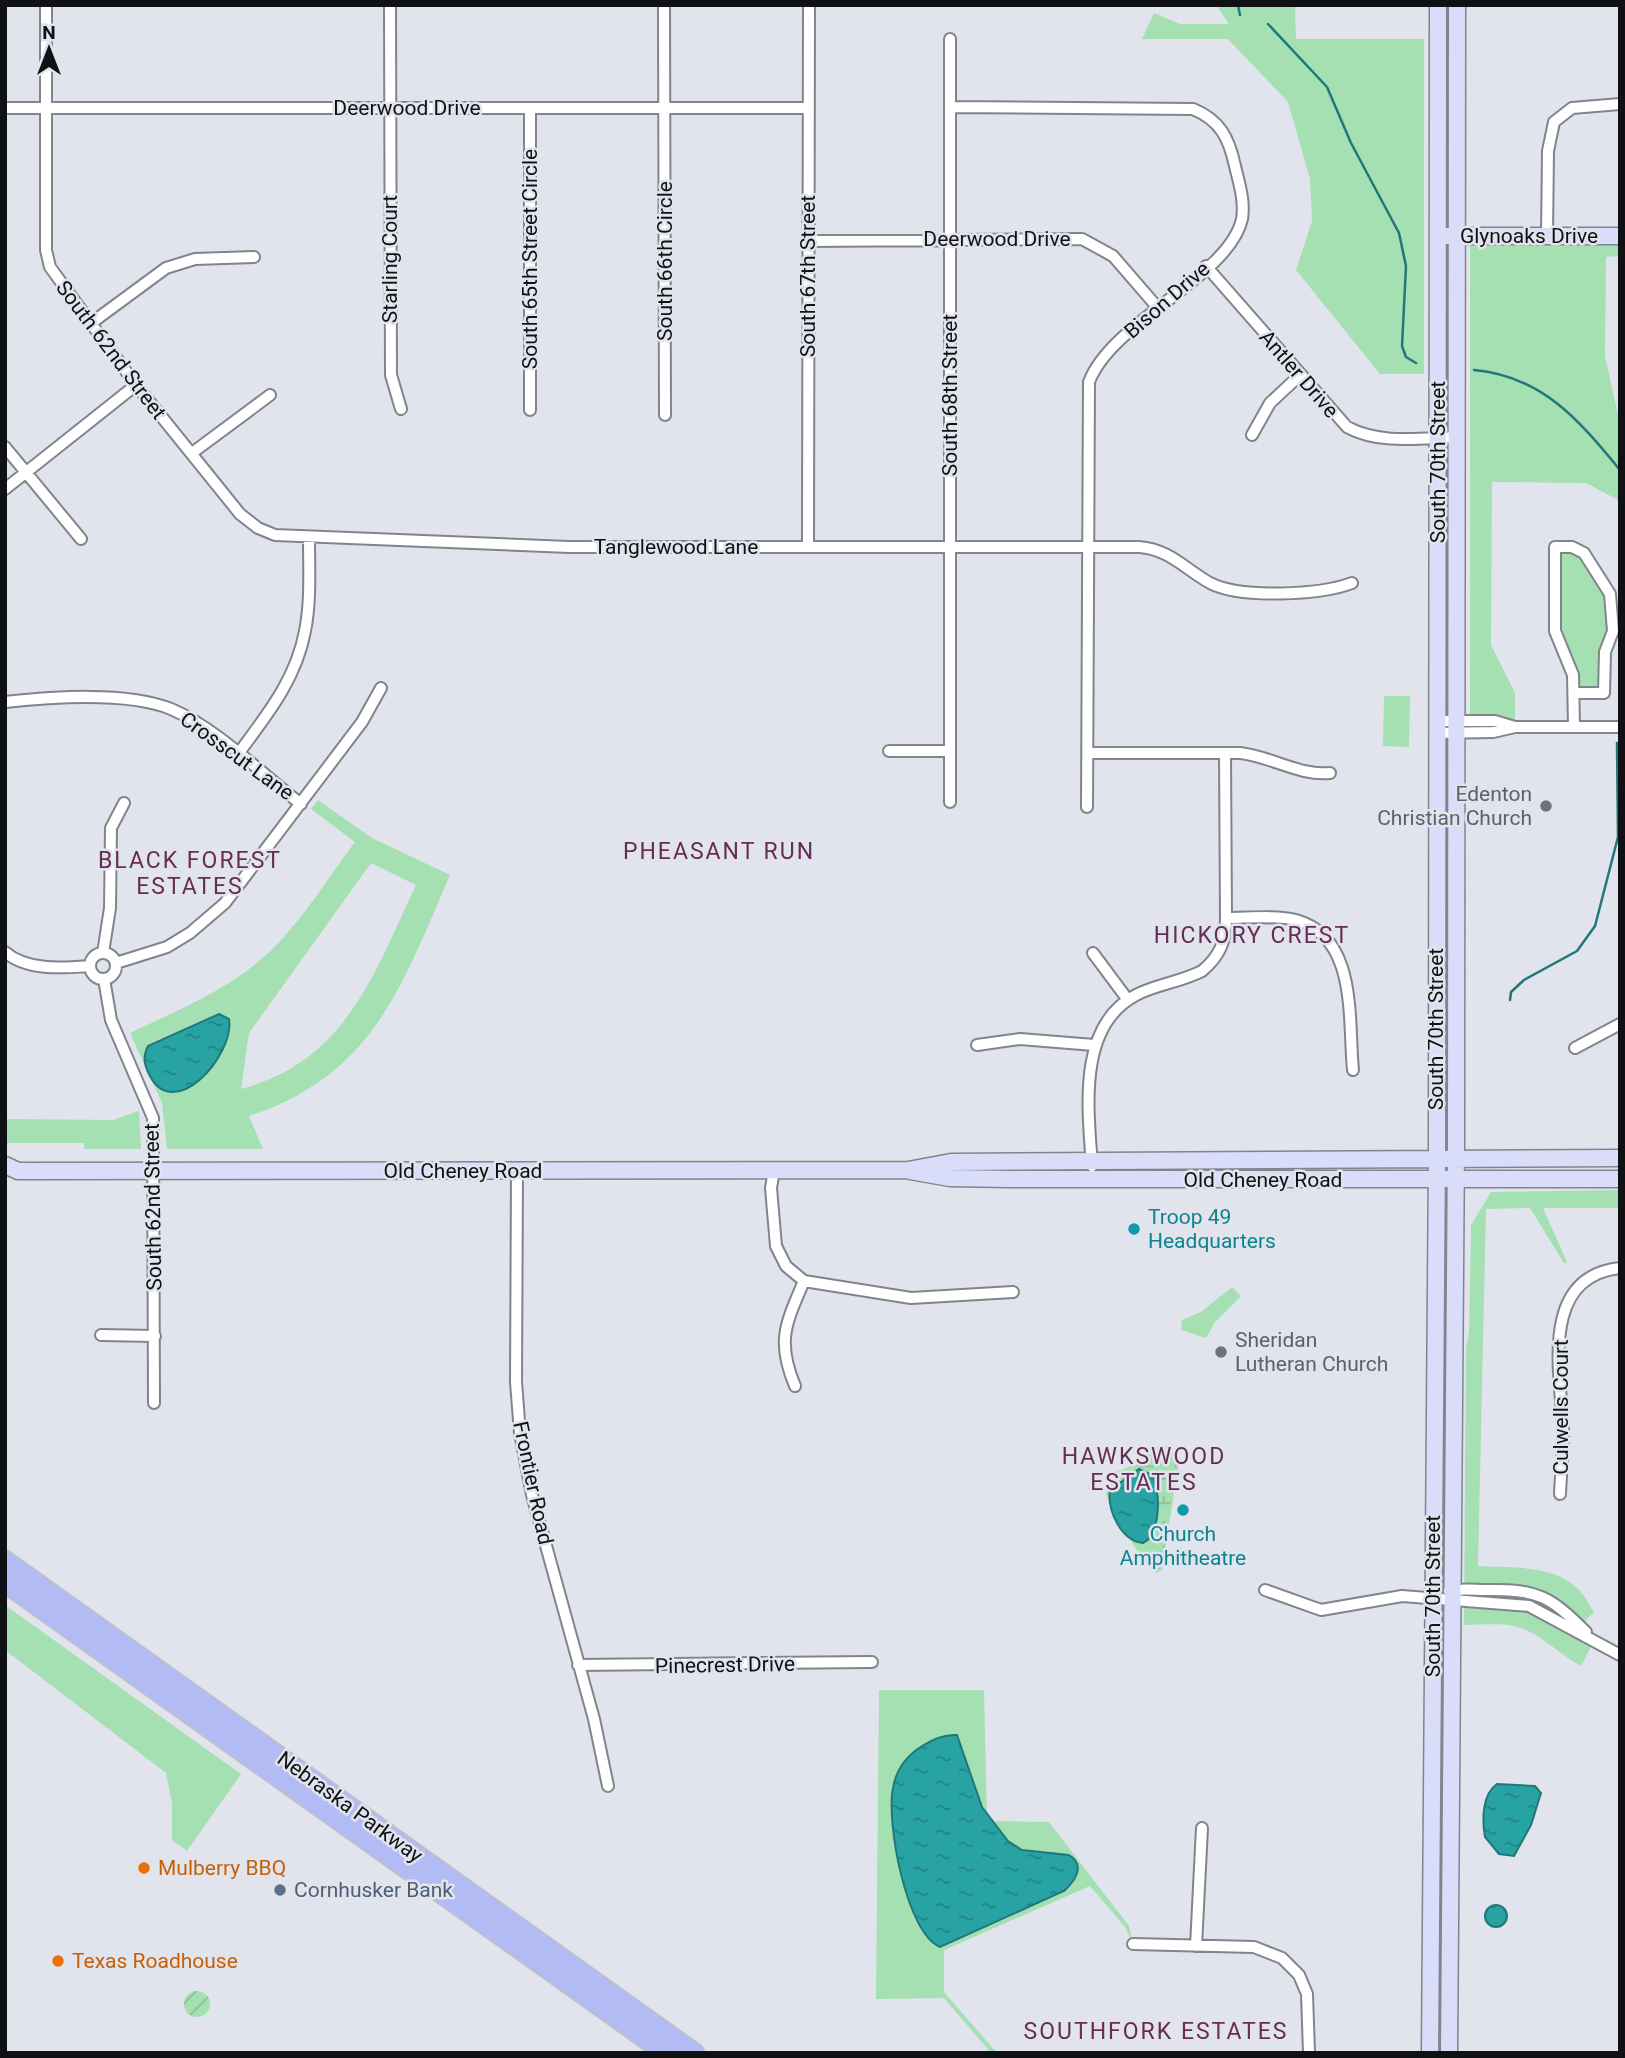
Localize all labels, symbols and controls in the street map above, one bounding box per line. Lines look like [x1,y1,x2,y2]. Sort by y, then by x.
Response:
north arrow [14,14,84,84]
text: N [42,21,56,44]
street label: Deerwood Drive [333,96,481,120]
street label: South 65th Street Circle [518,149,542,369]
street label: South 66th Circle [653,181,677,341]
street label: Starling Court [378,195,402,323]
street label: South 67th Street [796,195,820,357]
street label: Glynoaks Drive [1460,224,1598,248]
street label: Deerwood Drive [923,227,1071,251]
street label: Bison Drive [1120,257,1214,343]
street label: South 62nd Street [51,276,171,424]
street label: South 68th Street [938,314,962,476]
street label: Antler Drive [1255,325,1343,423]
street label: South 70th Street [1426,381,1450,543]
street label: Tanglewood Lane [594,535,758,559]
street label: Crosscut Lane [176,707,298,805]
place label: Edenton Christian Church [1377,782,1532,830]
marker: Edenton Christian Church [1538,798,1554,814]
district label: PHEASANT RUN [623,838,815,865]
district label: BLACK FOREST ESTATES [98,847,282,900]
district label: HICKORY CREST [1154,922,1350,949]
street label: South 70th Street [1424,948,1448,1110]
street label: South 62nd Street [140,1123,166,1291]
street label: Old Cheney Road [384,1159,542,1183]
street label: Old Cheney Road [1184,1168,1342,1192]
place label: Troop 49 Headquarters [1148,1205,1276,1253]
marker: Troop 49 Headquarters [1126,1221,1142,1237]
place label: Sheridan Lutheran Church [1235,1328,1388,1376]
street label: Culwells Court [1549,1339,1573,1475]
marker: Sheridan Lutheran Church [1213,1344,1229,1360]
street label: Frontier Road [508,1419,558,1547]
district label: HAWKSWOOD ESTATES [1062,1443,1226,1496]
marker: Church Amphitheatre [1175,1502,1191,1518]
street label: South 70th Street [1421,1515,1445,1677]
place label: Church Amphitheatre [1120,1522,1246,1570]
street label: Pinecrest Drive [655,1652,795,1678]
street label: Nebraska Parkway [273,1746,427,1868]
place label: Mulberry BBQ [158,1856,286,1880]
marker: Mulberry BBQ [136,1860,152,1876]
place label: Cornhusker Bank [294,1878,453,1902]
marker: Cornhusker Bank [272,1882,288,1898]
place label: Texas Roadhouse [72,1949,238,1973]
marker: Texas Roadhouse [50,1953,66,1969]
district label: SOUTHFORK ESTATES [1024,2018,1288,2045]

